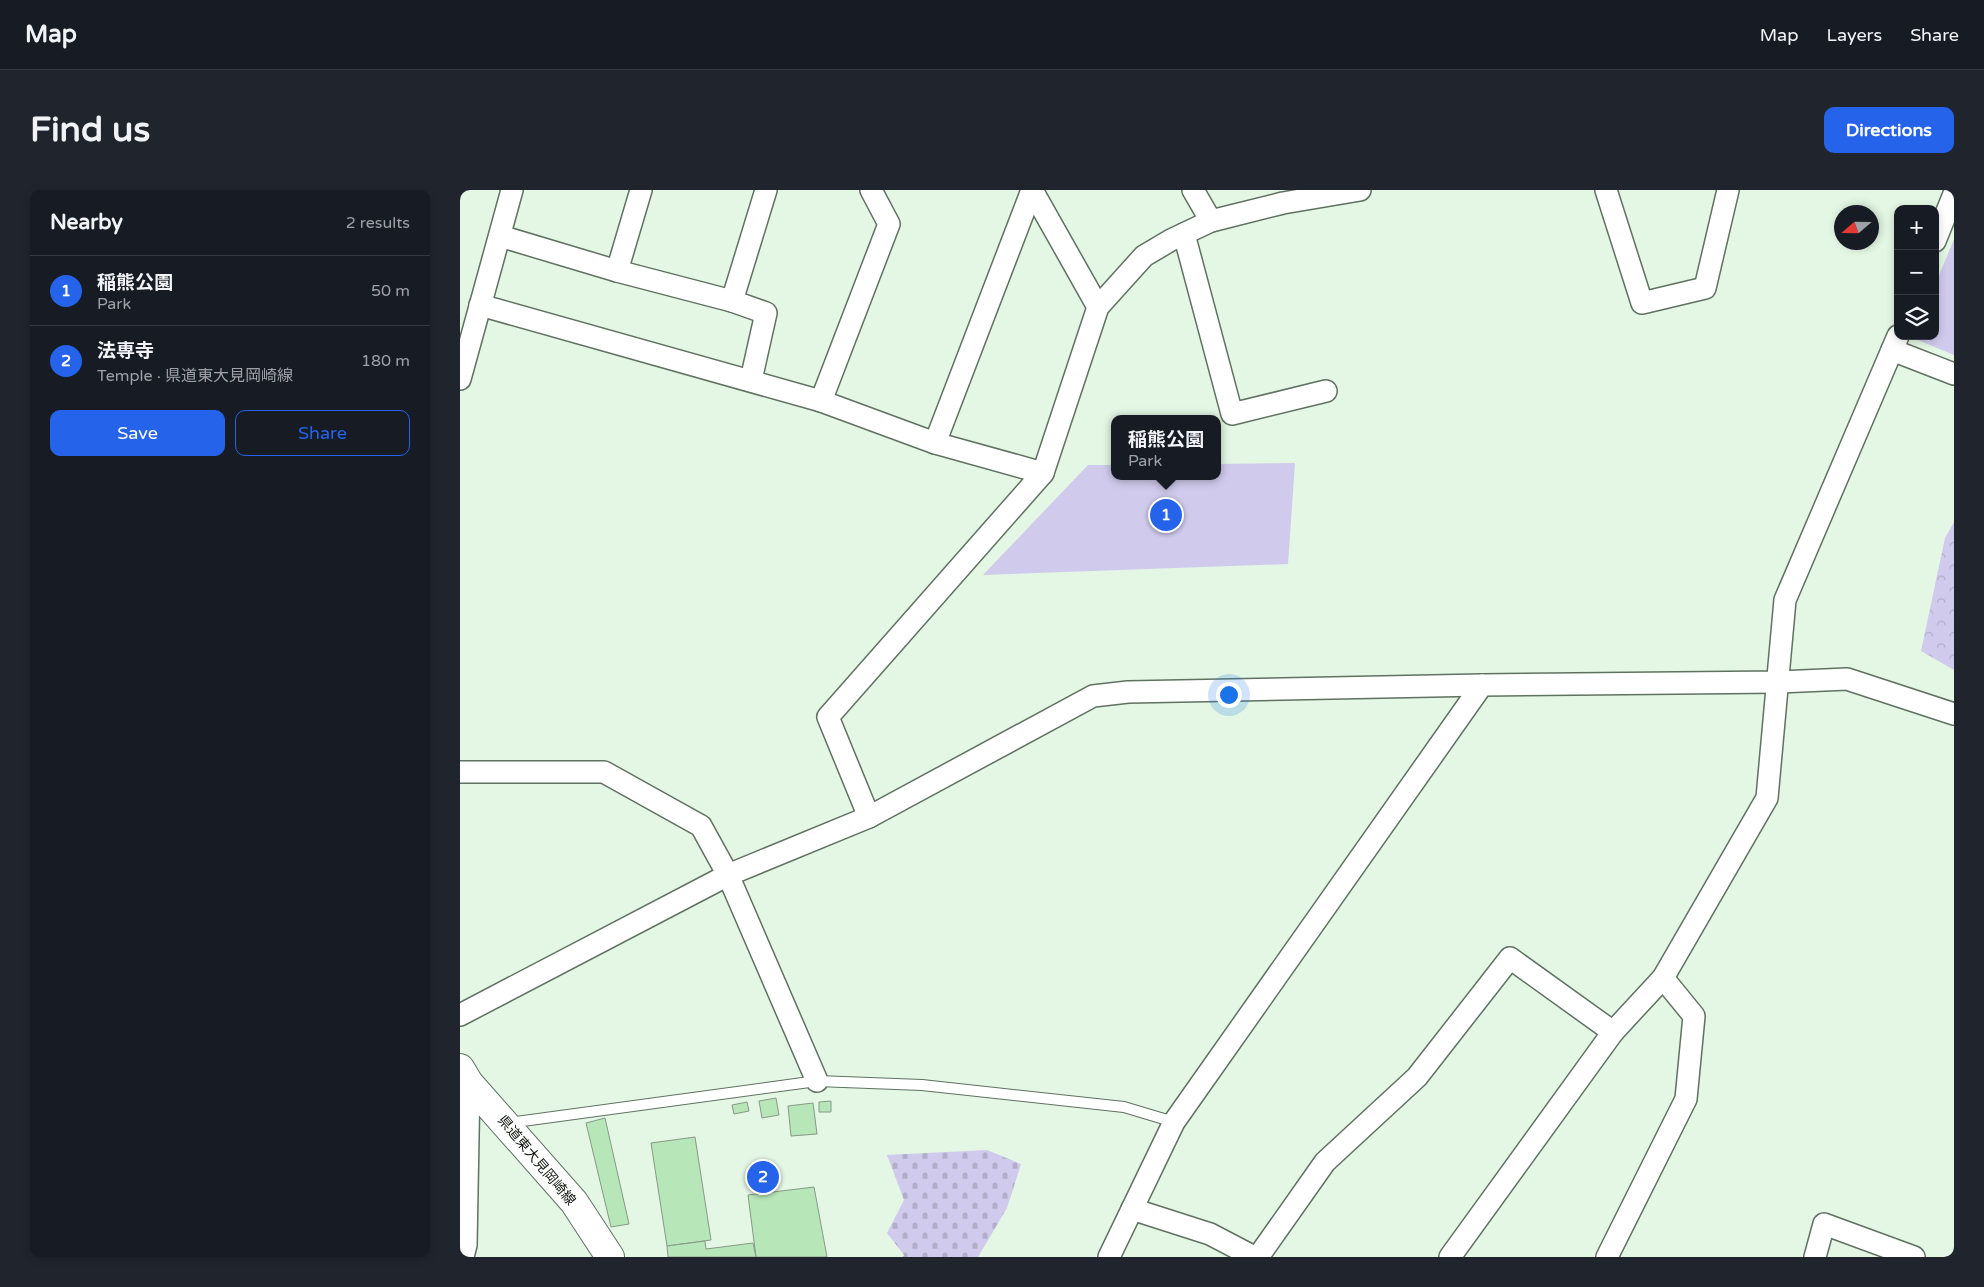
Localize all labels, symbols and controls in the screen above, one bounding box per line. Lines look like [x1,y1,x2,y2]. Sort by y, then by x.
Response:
text: Map [25,20,77,49]
text: Map [1760,24,1799,46]
text: Layers [1827,24,1882,46]
text: Share [1910,24,1959,46]
button: Directions [1824,107,1954,153]
text: Find us [30,109,150,151]
north arrow [1834,205,1879,250]
map controls [1894,205,1939,340]
button: + [1894,205,1939,250]
text: Nearby [50,210,123,235]
text: 2 results [346,213,410,233]
button: − [1894,250,1939,295]
text: 稲熊公園 [97,272,173,294]
text: 1 [61,281,71,301]
text: 50 m [371,281,410,301]
text: Park [97,294,131,314]
button: layers [1894,295,1939,340]
text: 法専寺 [97,340,154,362]
text: 2 [61,351,71,371]
text: 180 m [361,351,410,371]
text: Temple · 県道東大見岡崎線 [97,366,293,386]
button: Save [50,410,225,456]
button: Share [235,410,410,456]
popup [1111,415,1221,480]
text: 稲熊公園 [1128,429,1204,451]
text: Park [1128,451,1162,471]
pin: 1 [1150,496,1182,534]
your location [1216,682,1242,708]
street label: 県道東大見岡崎線 [494,1112,579,1209]
pin: 2 [747,1158,779,1196]

